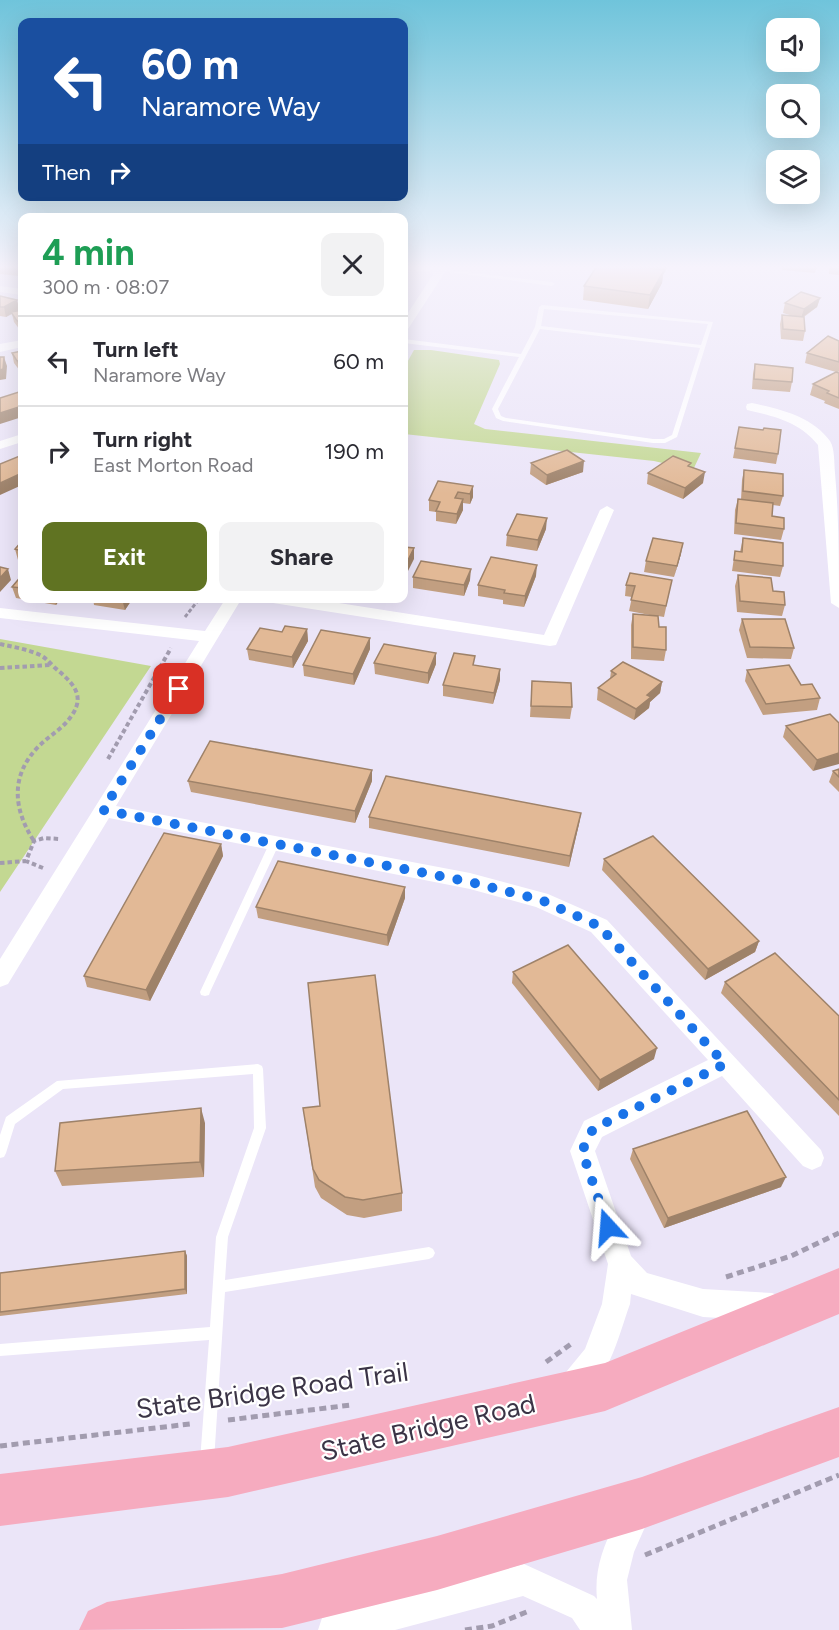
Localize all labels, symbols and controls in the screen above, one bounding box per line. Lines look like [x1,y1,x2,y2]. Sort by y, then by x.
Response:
map controls [766,18,820,204]
button: sound [766,18,820,72]
text: 60 m [141,39,239,90]
icon: left [42,42,120,120]
button: search [766,84,820,138]
text: Naramore Way [141,90,320,123]
button: layers [766,150,820,204]
icon: right [103,156,136,189]
text: Then [42,159,91,186]
text: 4 min [42,231,135,274]
button: close [321,233,384,296]
text: 300 m · 08:07 [42,275,169,299]
text: Turn left [93,336,179,363]
icon: left [42,345,75,378]
text: 60 m [333,348,384,375]
text: Naramore Way [93,363,226,387]
text: Turn right [93,426,192,453]
icon: right [42,435,75,468]
text: 190 m [324,438,384,465]
text: East Morton Road [93,453,253,477]
button: Exit [42,522,207,591]
button: Share [219,522,384,591]
pin [153,663,204,714]
icon: arrive [162,672,195,705]
position arrow [576,1195,640,1259]
street label: State Bridge Road Trail [134,1355,410,1425]
street label: State Bridge Road [318,1386,538,1468]

